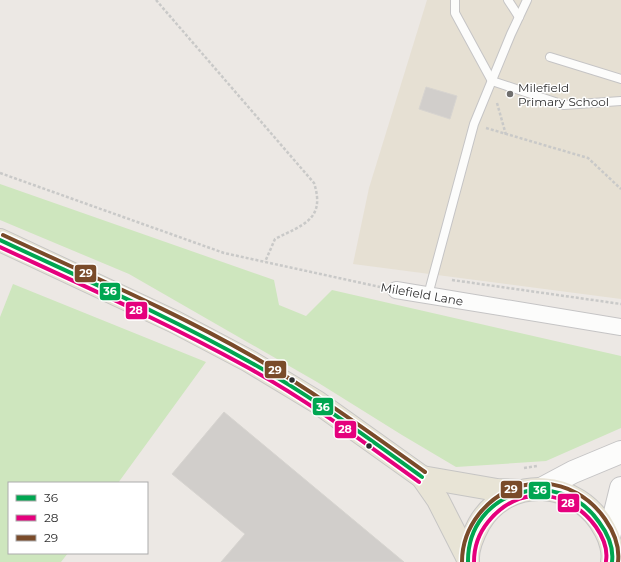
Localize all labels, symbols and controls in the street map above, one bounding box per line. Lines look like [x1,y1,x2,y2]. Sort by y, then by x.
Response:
place label: Milefield Primary School [518,80,609,109]
marker: Milefield Primary School [505,89,515,99]
line badge: 29 [74,264,97,283]
text: 29 [79,266,93,280]
street label: Milefield Lane [379,279,465,309]
line badge: 36 [99,282,121,301]
text: 36 [102,284,117,298]
line badge: 28 [125,301,148,320]
text: 28 [129,303,143,317]
line badge: 29 [264,360,287,379]
text: 29 [268,363,282,377]
unlabelled marker [287,375,297,385]
line badge: 36 [312,397,334,416]
text: 36 [315,400,330,414]
line badge: 28 [334,420,357,439]
text: 28 [338,422,352,436]
unlabelled marker [364,441,374,451]
line badge: 29 [500,480,523,499]
line badge: 36 [528,481,551,500]
legend [8,482,148,554]
text: 29 [504,482,518,496]
text: 36 [532,483,547,497]
text: 36 [44,490,58,505]
line badge: 28 [557,493,580,513]
text: 28 [561,496,575,510]
text: 28 [44,510,59,525]
text: 29 [44,530,58,545]

